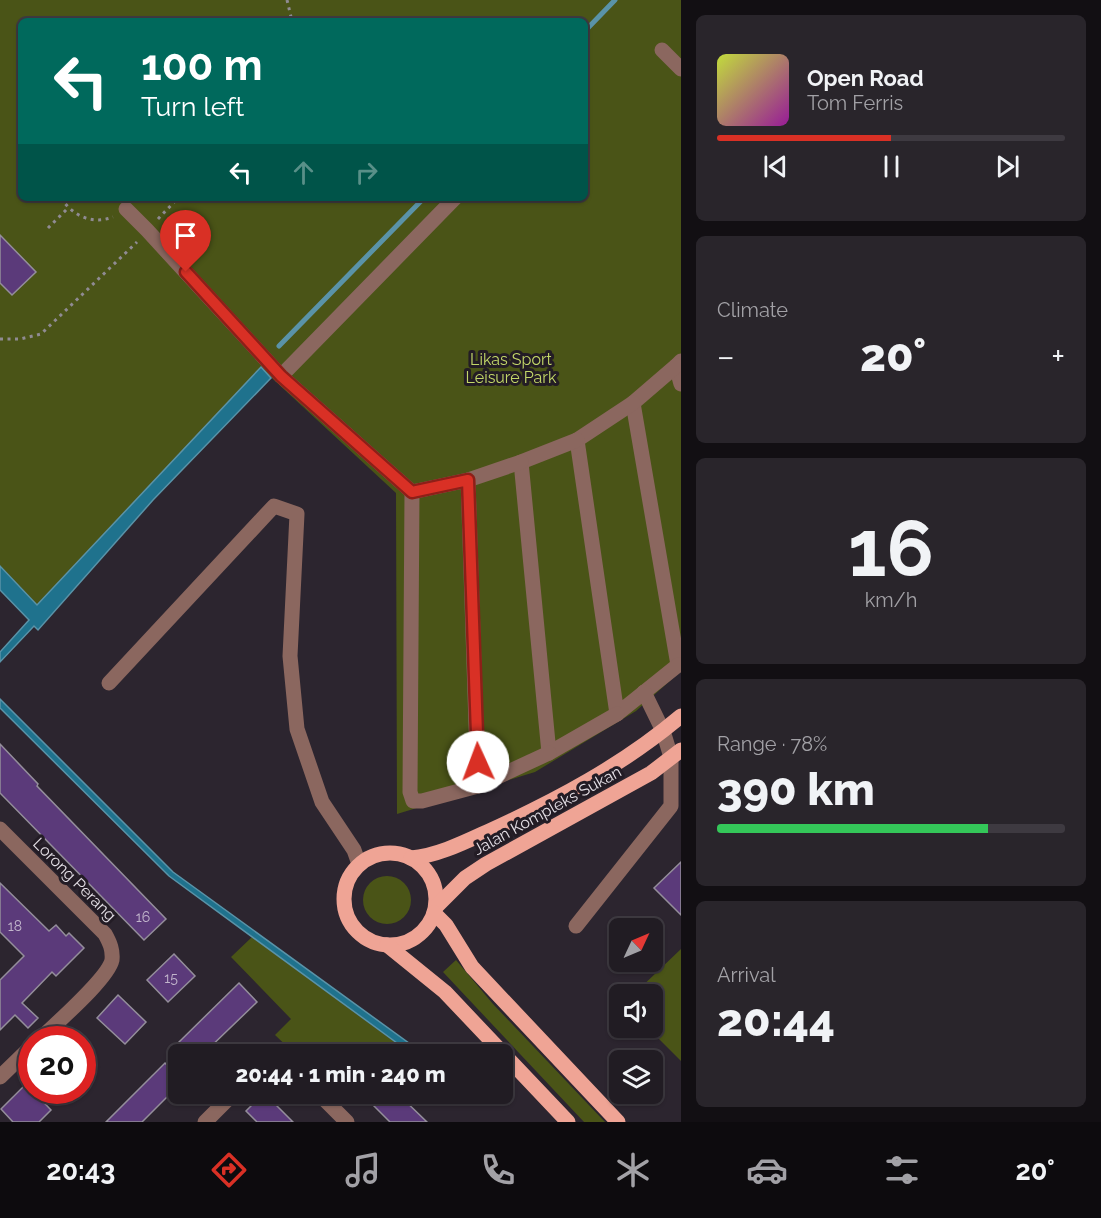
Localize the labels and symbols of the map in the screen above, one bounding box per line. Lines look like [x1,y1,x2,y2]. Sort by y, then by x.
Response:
pin [160,210,211,272]
park label: Likas Sport Leisure Park [466,350,557,387]
position arrow [446,730,510,794]
street label: Jalan Kompleks Sukan [470,762,625,859]
street label: Lorong Perang [29,834,120,925]
house number: 16 [136,909,150,925]
house number: 18 [8,918,22,934]
north arrow [609,918,663,972]
house number: 15 [164,970,178,986]
speed limit sign: 20 [18,1026,96,1104]

